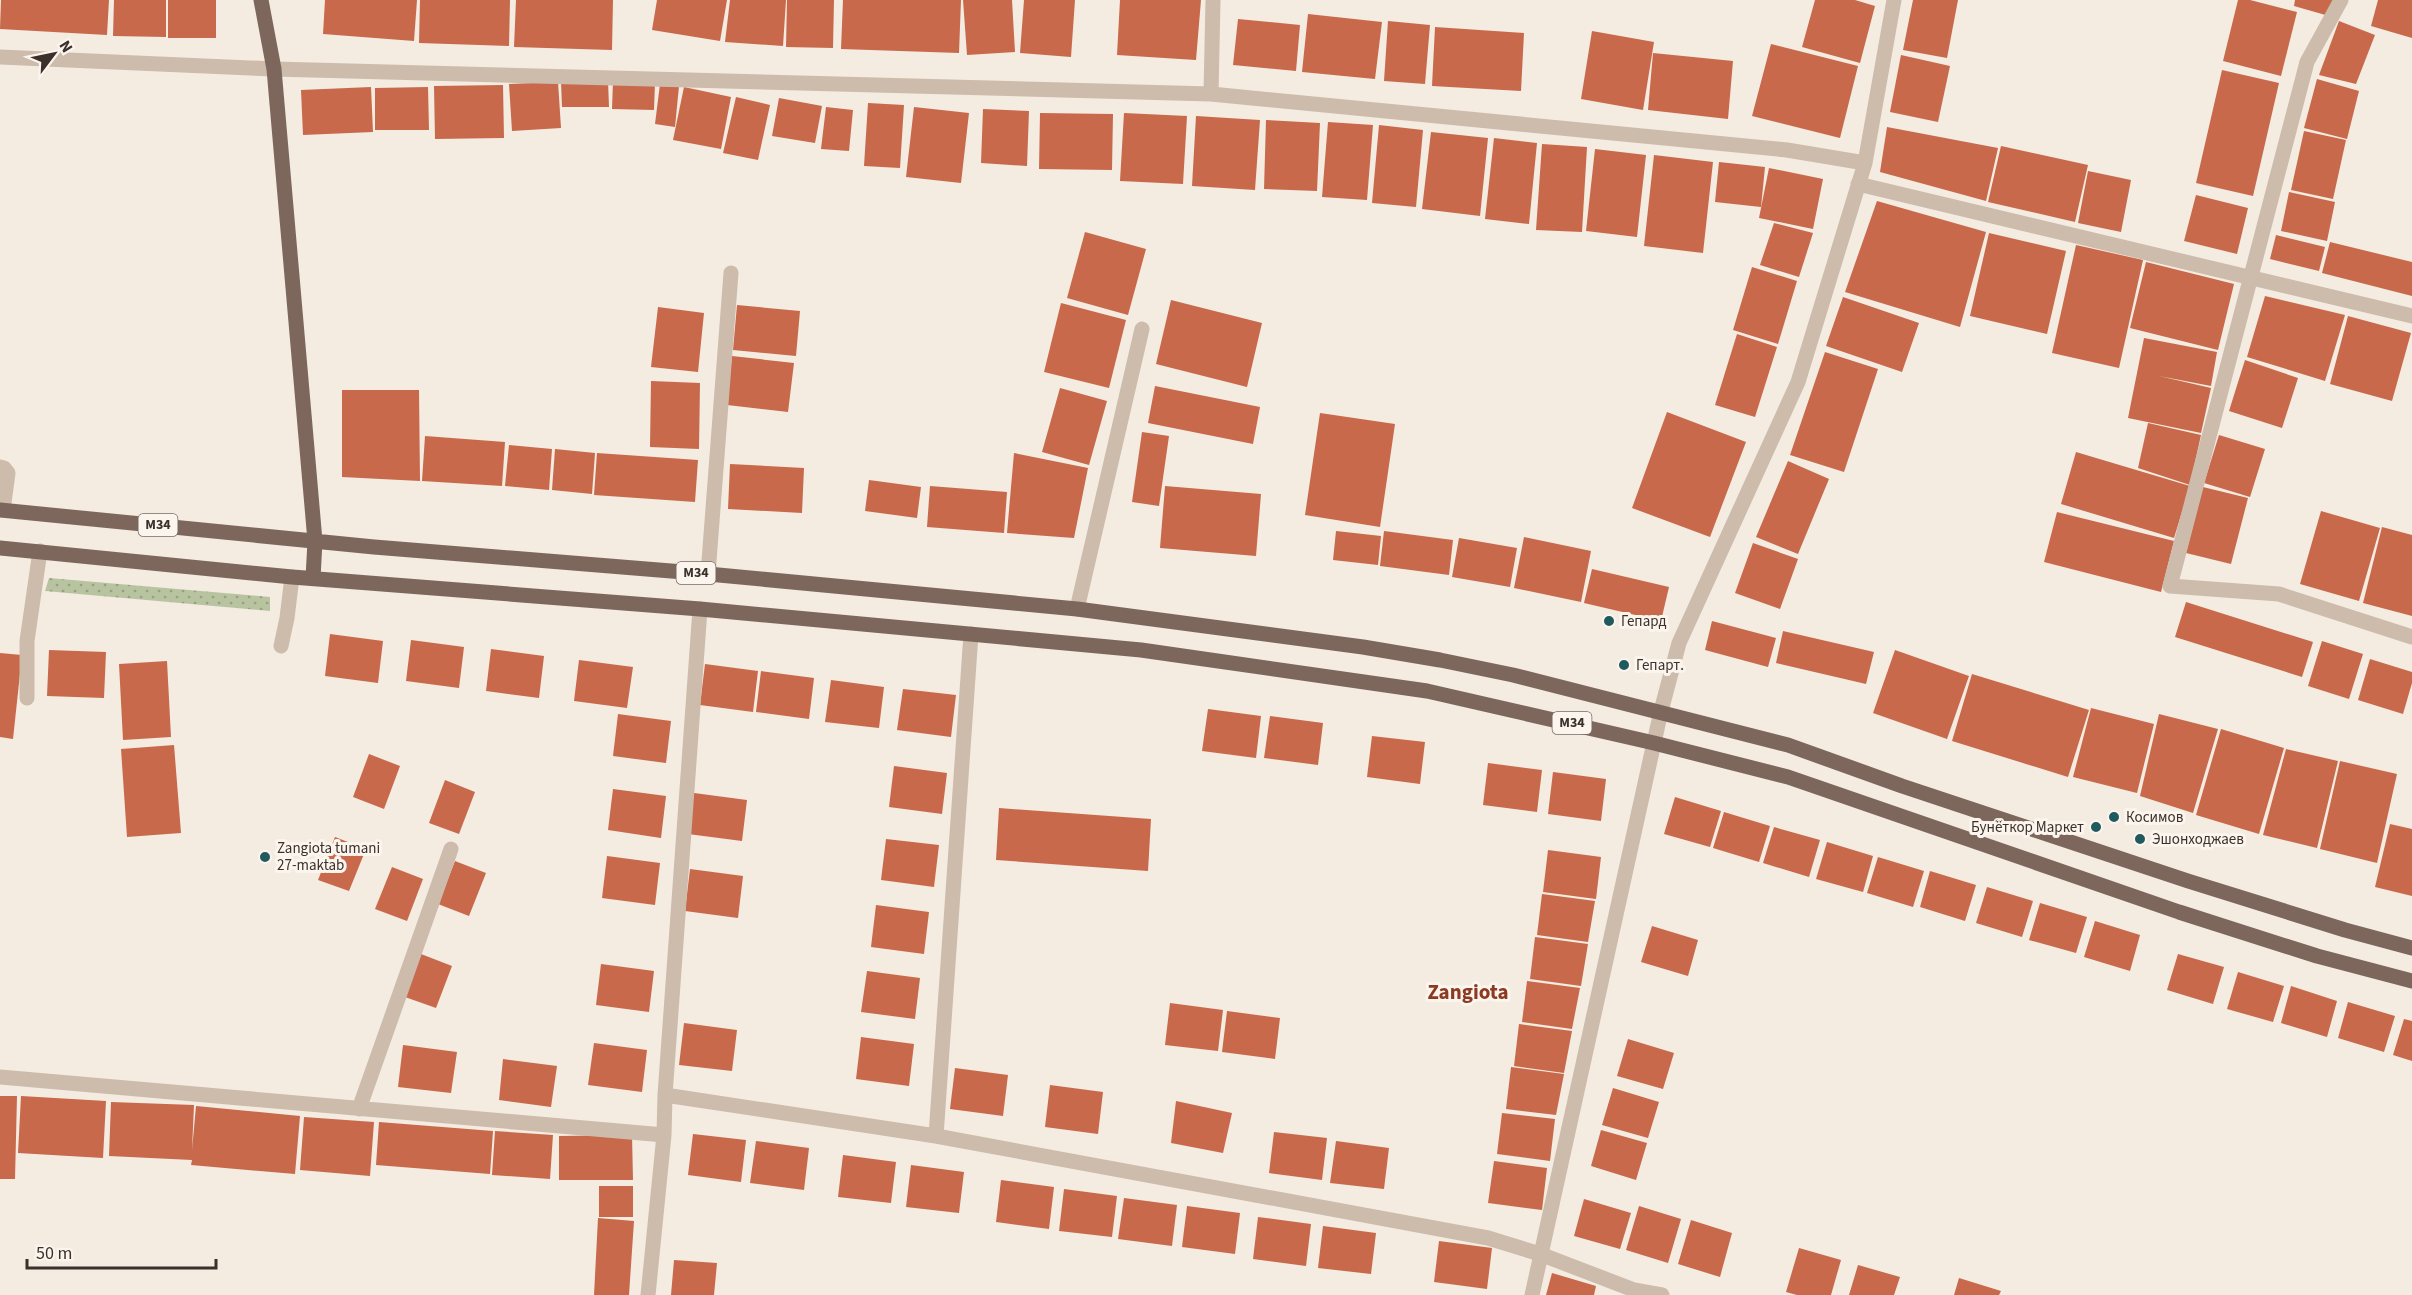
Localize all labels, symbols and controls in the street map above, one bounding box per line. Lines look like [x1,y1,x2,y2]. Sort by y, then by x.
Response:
north arrow [24,24,84,84]
text: N [54,36,78,57]
road number: M34 [138,514,178,536]
road number: M34 [676,562,716,584]
place label: Гепард [1621,611,1667,632]
marker: Гепард [1602,614,1616,628]
place label: Гепарт. [1636,655,1684,676]
marker: Гепарт. [1617,658,1631,672]
road number: M34 [1552,712,1592,734]
place label: Косимов [2126,807,2184,828]
marker: Косимов [2107,810,2121,824]
place label: Бунёткор Маркет [1971,817,2084,838]
marker: Бунёткор Маркет [2089,820,2103,834]
place label: Эшонходжаев [2152,829,2244,850]
marker: Эшонходжаев [2133,832,2147,846]
place label: Zangiota tumani 27-maktab [277,838,380,876]
marker: Zangiota tumani 27-maktab [258,850,272,864]
district label: Zangiota [1428,977,1508,1007]
scale bar [27,1232,216,1270]
text: 50 m [36,1241,72,1266]

